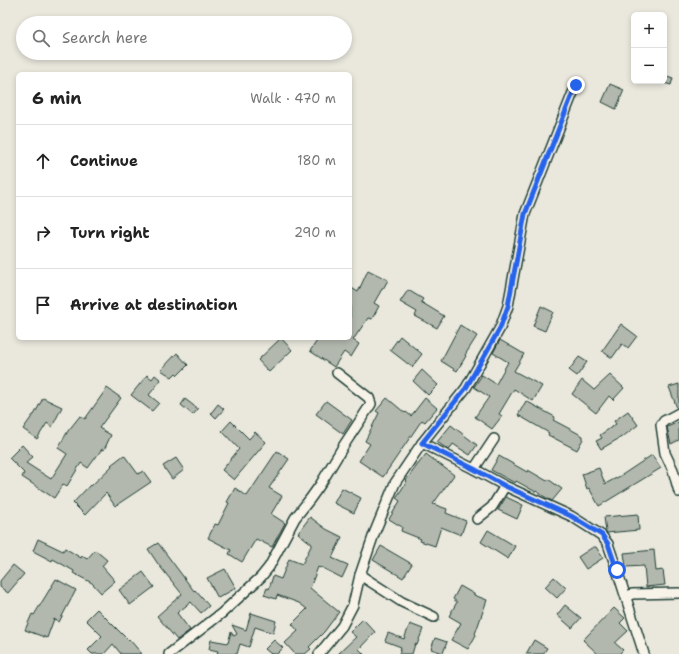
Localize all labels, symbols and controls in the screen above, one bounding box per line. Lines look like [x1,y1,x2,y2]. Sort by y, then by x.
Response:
map controls [631,12,667,84]
button: + [631,12,667,48]
search box [16,16,352,60]
icon: search [30,27,52,49]
text: Search here [62,28,148,48]
button: − [631,48,667,84]
route end [567,76,585,94]
text: 6 min [32,87,82,109]
text: Walk · 470 m [250,90,336,107]
icon: ahead [32,150,54,172]
text: Continue [70,151,138,171]
text: 180 m [297,152,336,169]
icon: right [32,222,54,244]
text: Turn right [70,223,150,243]
text: 290 m [294,224,336,241]
icon: arrive [32,294,54,316]
text: Arrive at destination [70,295,238,315]
route start [608,561,626,579]

